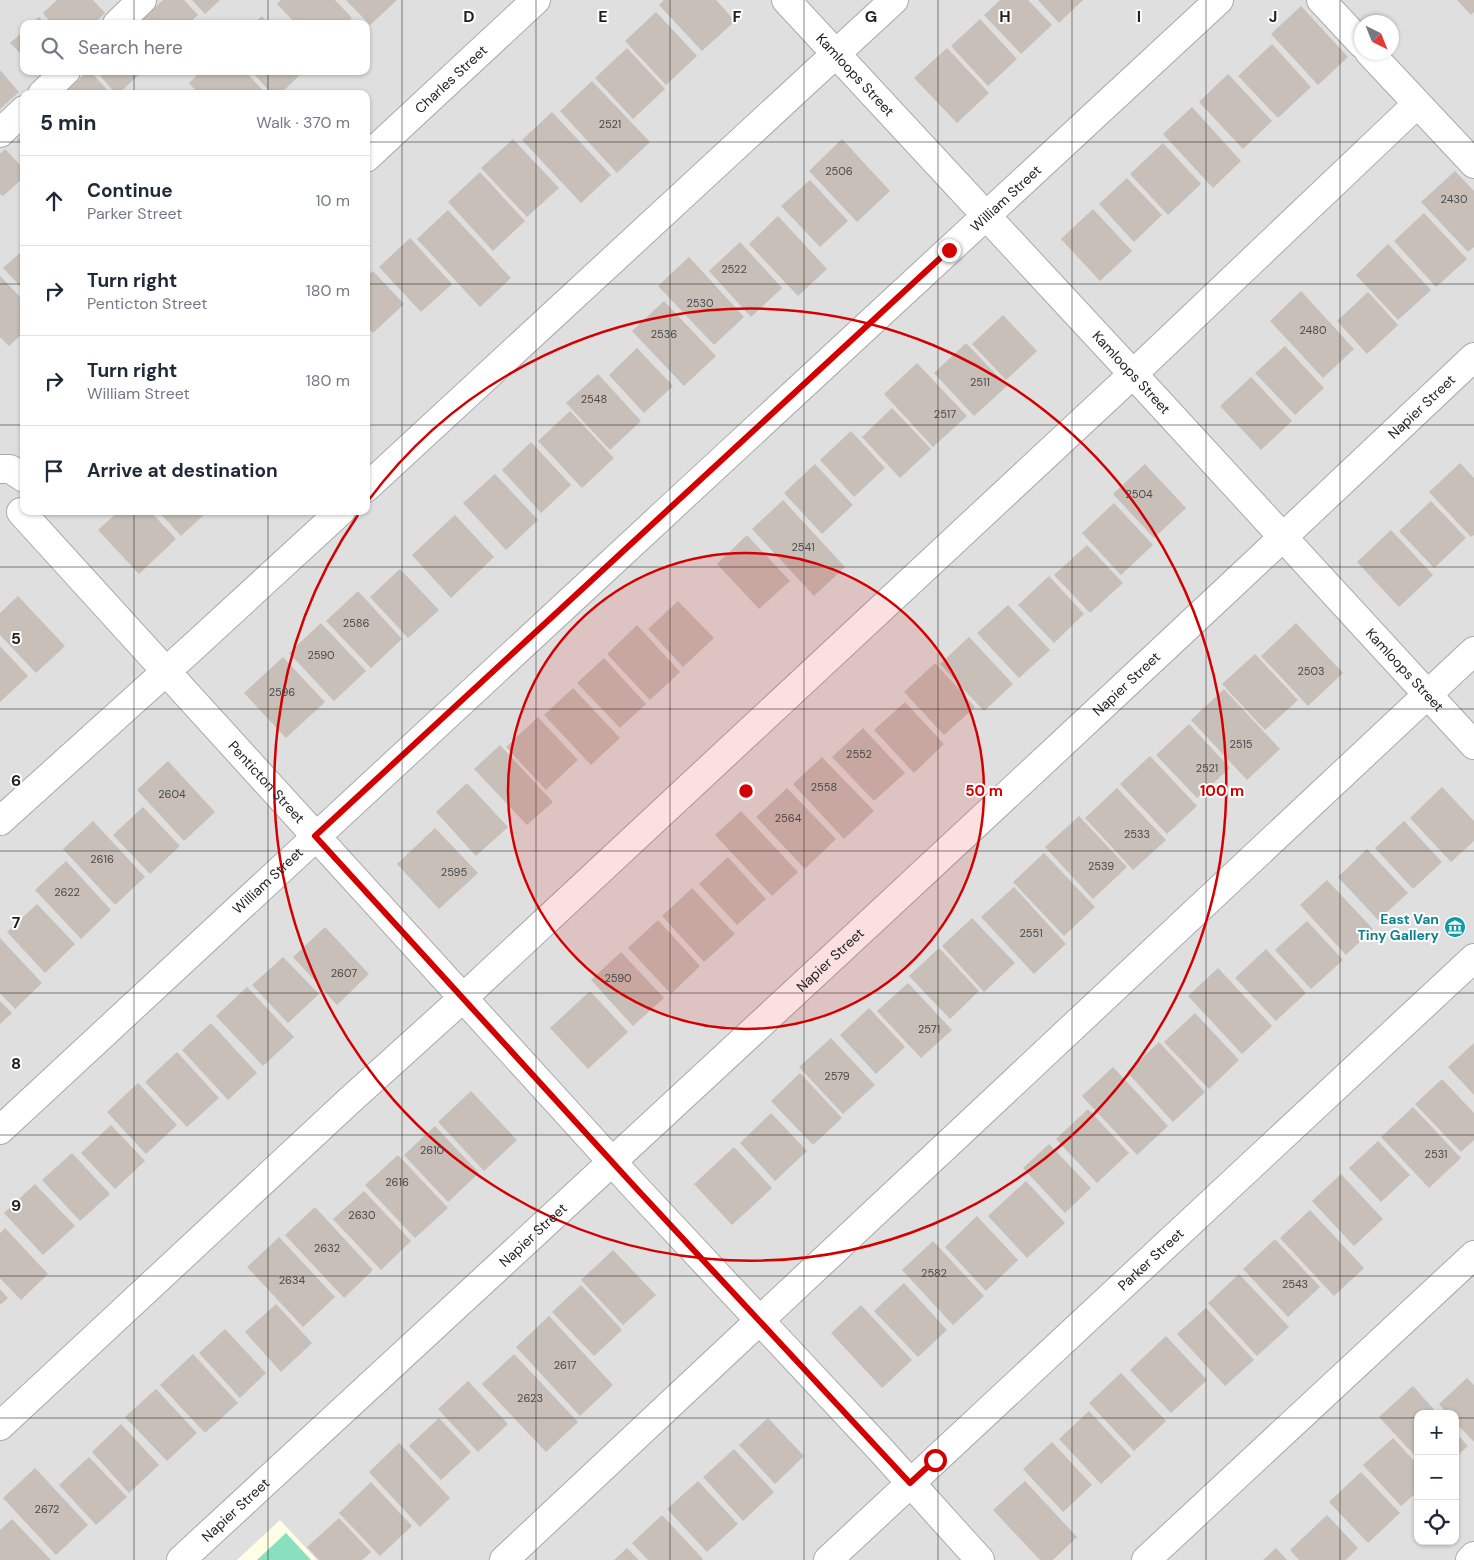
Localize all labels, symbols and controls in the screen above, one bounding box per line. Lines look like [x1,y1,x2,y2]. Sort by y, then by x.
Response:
text: D [463,6,475,27]
text: E [598,6,608,27]
text: F [733,6,742,27]
text: G [865,6,877,27]
text: H [999,6,1011,27]
text: I [1137,6,1141,27]
text: J [1269,6,1277,27]
north arrow [1354,15,1399,60]
search box [20,20,370,75]
street label: Kamloops Street [812,29,898,120]
icon: search [38,34,66,62]
text: Search here [78,35,183,60]
street label: Charles Street [411,41,491,117]
text: 5 min [40,109,96,137]
text: Walk · 370 m [256,112,350,133]
house number: 2521 [599,117,621,131]
street label: William Street [967,161,1045,235]
house number: 2506 [825,164,853,178]
text: Continue [87,178,173,203]
icon: ahead [40,187,68,215]
text: 10 m [316,190,350,211]
house number: 2430 [1441,192,1467,206]
text: Parker Street [87,203,183,224]
route end [938,239,961,262]
house number: 2522 [721,262,747,276]
text: Turn right [87,268,177,293]
icon: right [40,277,68,305]
text: 180 m [306,280,350,301]
text: Penticton Street [87,293,207,314]
house number: 2530 [686,296,714,310]
house number: 2480 [1299,323,1327,337]
house number: 2536 [651,327,677,341]
street label: Kamloops Street [1089,327,1174,418]
text: Turn right [87,358,177,383]
icon: right [40,367,68,395]
text: 180 m [306,370,350,391]
street label: Napier Street [1384,370,1459,443]
house number: 2511 [970,375,990,389]
text: William Street [87,383,190,404]
house number: 2548 [581,392,607,406]
house number: 2517 [934,407,956,421]
icon: arrive [40,457,68,485]
text: Arrive at destination [87,458,278,483]
house number: 2504 [1125,487,1153,501]
house number: 2541 [791,540,815,554]
house number: 2586 [343,616,369,630]
street label: Kamloops Street [1362,624,1448,715]
text: 5 [11,628,21,649]
house number: 2590 [307,648,335,662]
street label: Napier Street [1089,648,1164,720]
house number: 2503 [1297,664,1325,678]
house number: 2596 [269,685,295,699]
street label: Penticton Street [224,737,309,827]
house number: 2515 [1229,737,1253,751]
house number: 2552 [846,747,872,761]
house number: 2521 [1196,761,1218,775]
text: 6 [11,770,21,791]
house number: 2558 [811,780,837,794]
text: 50 m [965,781,1003,801]
text: 100 m [1200,781,1244,801]
centre of rings [737,782,755,800]
house number: 2604 [158,787,186,801]
house number: 2564 [775,811,802,825]
house number: 2533 [1124,827,1150,841]
street label: William Street [229,843,307,918]
house number: 2616 [90,852,114,866]
house number: 2539 [1088,859,1114,873]
house number: 2595 [441,865,467,879]
house number: 2622 [54,885,80,899]
place label: East Van Tiny Gallery [1357,910,1440,944]
text: 7 [12,912,21,933]
museum icon: East Van Tiny Gallery [1443,915,1467,939]
street label: Napier Street [792,924,868,996]
house number: 2551 [1019,926,1043,940]
house number: 2607 [331,966,357,980]
house number: 2590 [604,971,632,985]
house number: 2571 [918,1022,940,1036]
text: 8 [11,1053,21,1074]
house number: 2579 [824,1069,850,1083]
house number: 2610 [420,1143,444,1157]
house number: 2531 [1425,1147,1447,1161]
house number: 2616 [385,1175,409,1189]
text: 9 [11,1195,21,1216]
street label: Napier Street [495,1199,571,1271]
house number: 2630 [348,1208,376,1222]
street label: Parker Street [1114,1224,1187,1294]
house number: 2632 [314,1241,340,1255]
house number: 2582 [921,1266,947,1280]
house number: 2634 [279,1273,306,1287]
house number: 2543 [1282,1277,1308,1291]
house number: 2617 [554,1358,576,1372]
house number: 2623 [517,1391,543,1405]
map controls [1414,1410,1459,1545]
button: + [1414,1410,1459,1455]
route start [924,1449,947,1472]
button: − [1414,1455,1459,1500]
street label: Napier Street [198,1474,273,1546]
button: locate [1414,1500,1459,1545]
house number: 2672 [35,1502,59,1516]

